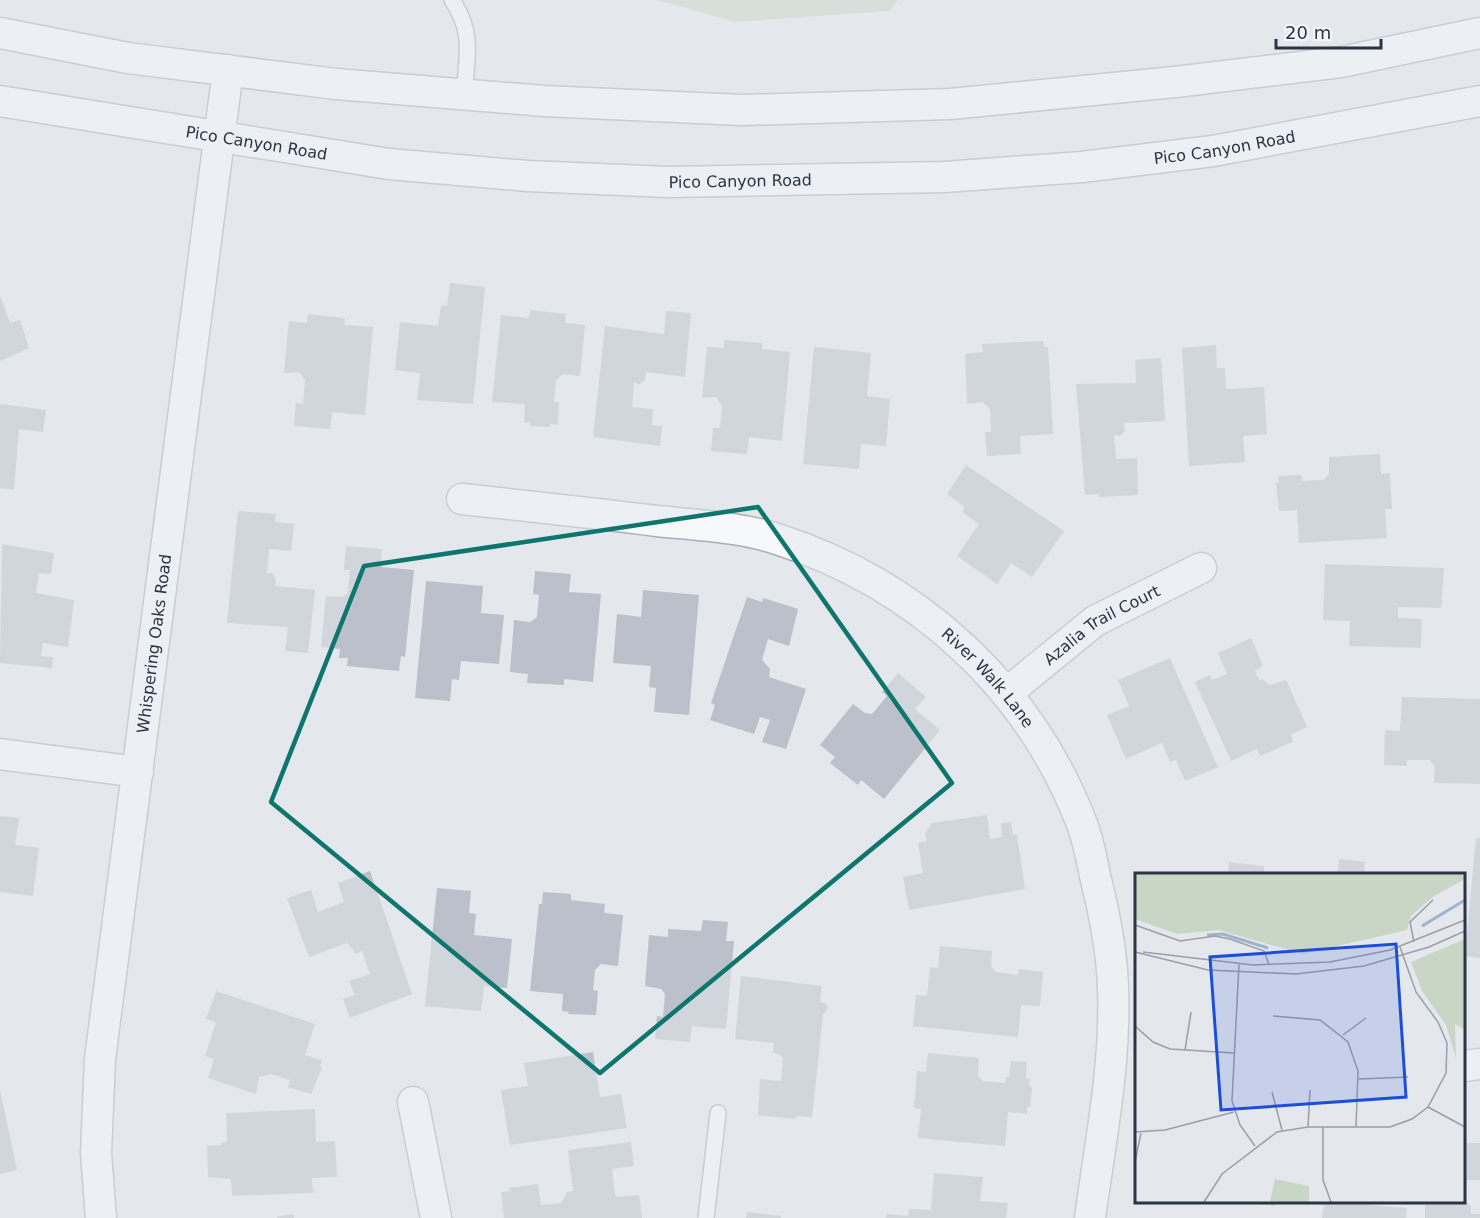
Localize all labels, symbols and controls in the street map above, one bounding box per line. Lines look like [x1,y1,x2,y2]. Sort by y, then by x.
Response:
scale bar [1276,12,1381,50]
text: 20 m [1285,22,1331,43]
street label: Pico Canyon Road [184,122,329,163]
street label: Pico Canyon Road [1153,126,1297,168]
street label: Pico Canyon Road [668,170,812,191]
street label: Whispering Oaks Road [133,553,175,734]
street label: Azalia Trail Court [1040,581,1163,669]
street label: River Walk Lane [938,624,1038,731]
inset map [1135,873,1465,1203]

